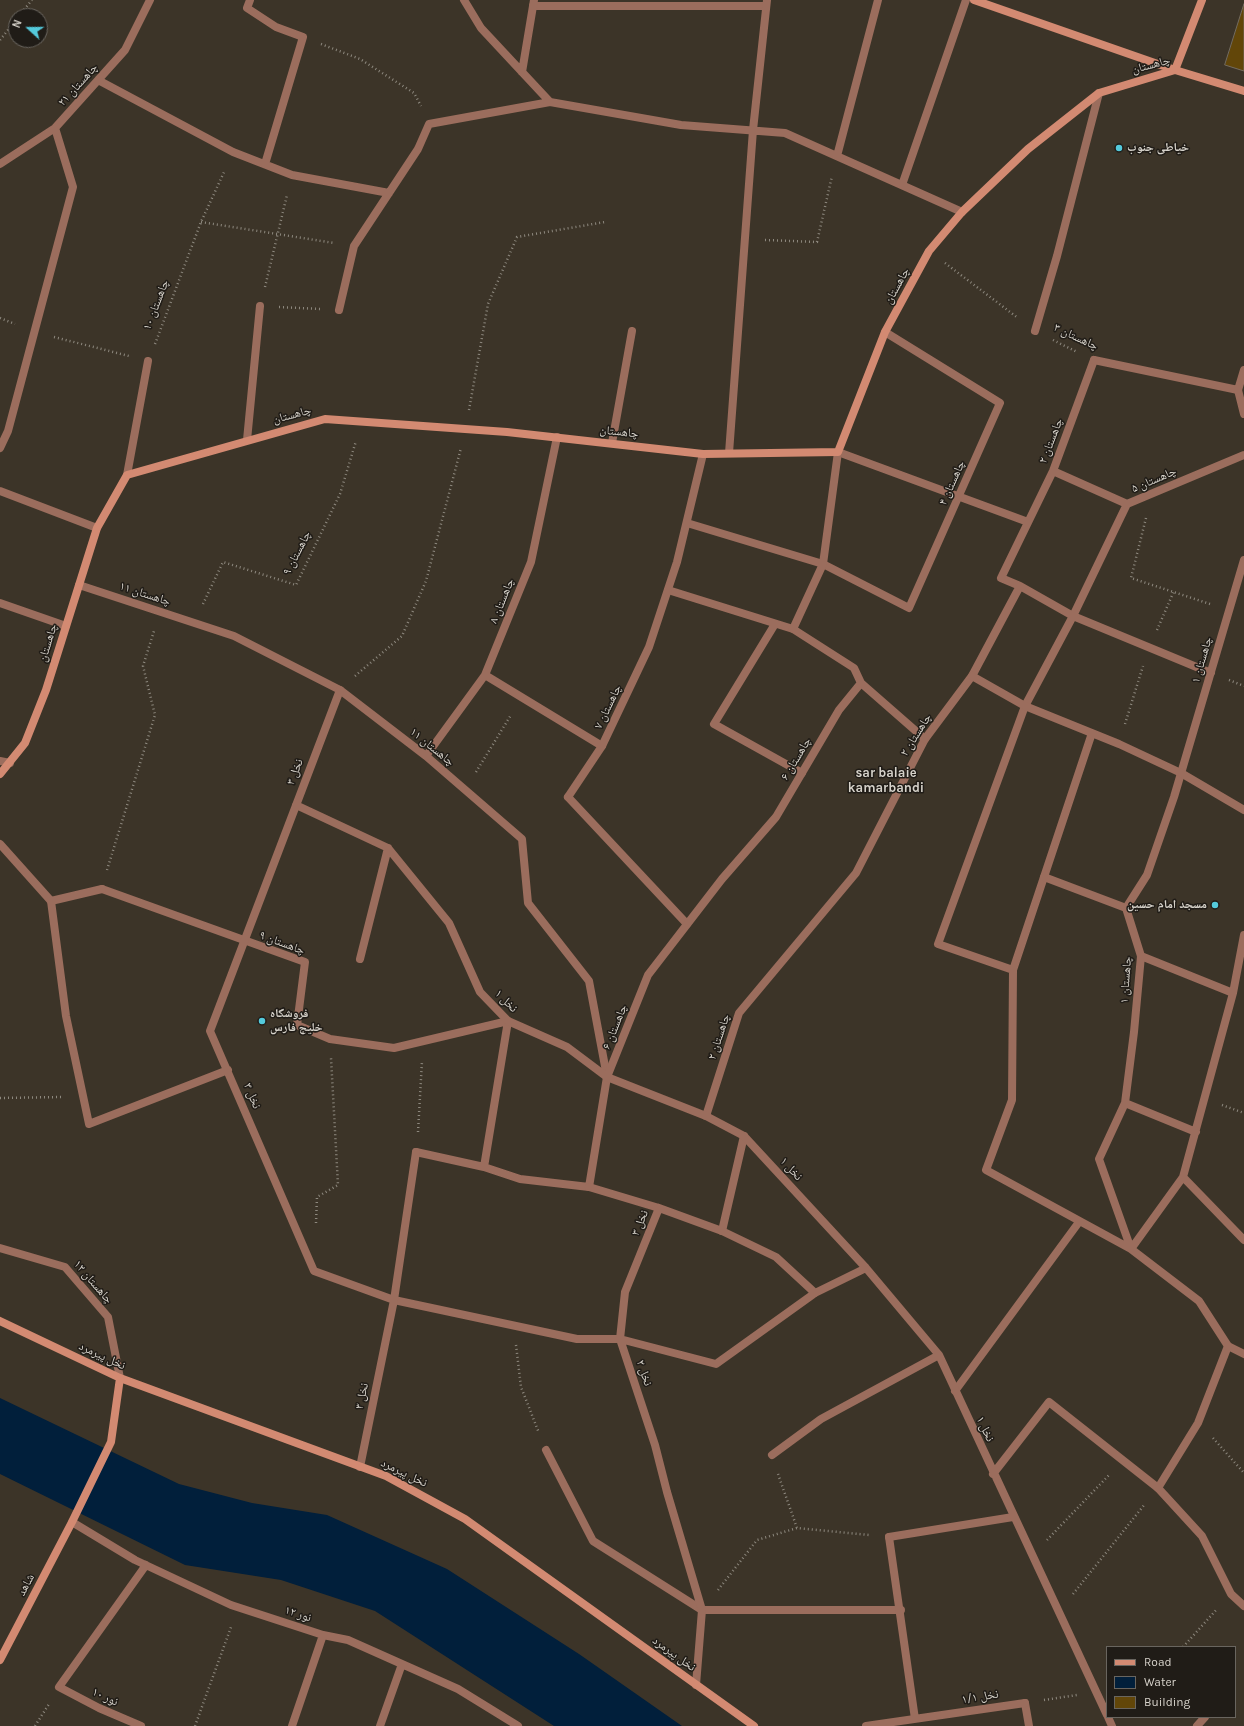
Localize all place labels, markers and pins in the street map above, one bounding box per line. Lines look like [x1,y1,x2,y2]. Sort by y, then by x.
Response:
place label: خیاطی جنوب [1127,141,1189,155]
marker: خیاطی جنوب [1114,143,1124,153]
place label: مسجد امام حسین [1127,898,1207,912]
marker: مسجد امام حسین [1210,900,1220,910]
place label: فروشگاه خلیج فارس [270,1007,323,1035]
marker: فروشگاه خلیج فارس [257,1016,267,1026]

